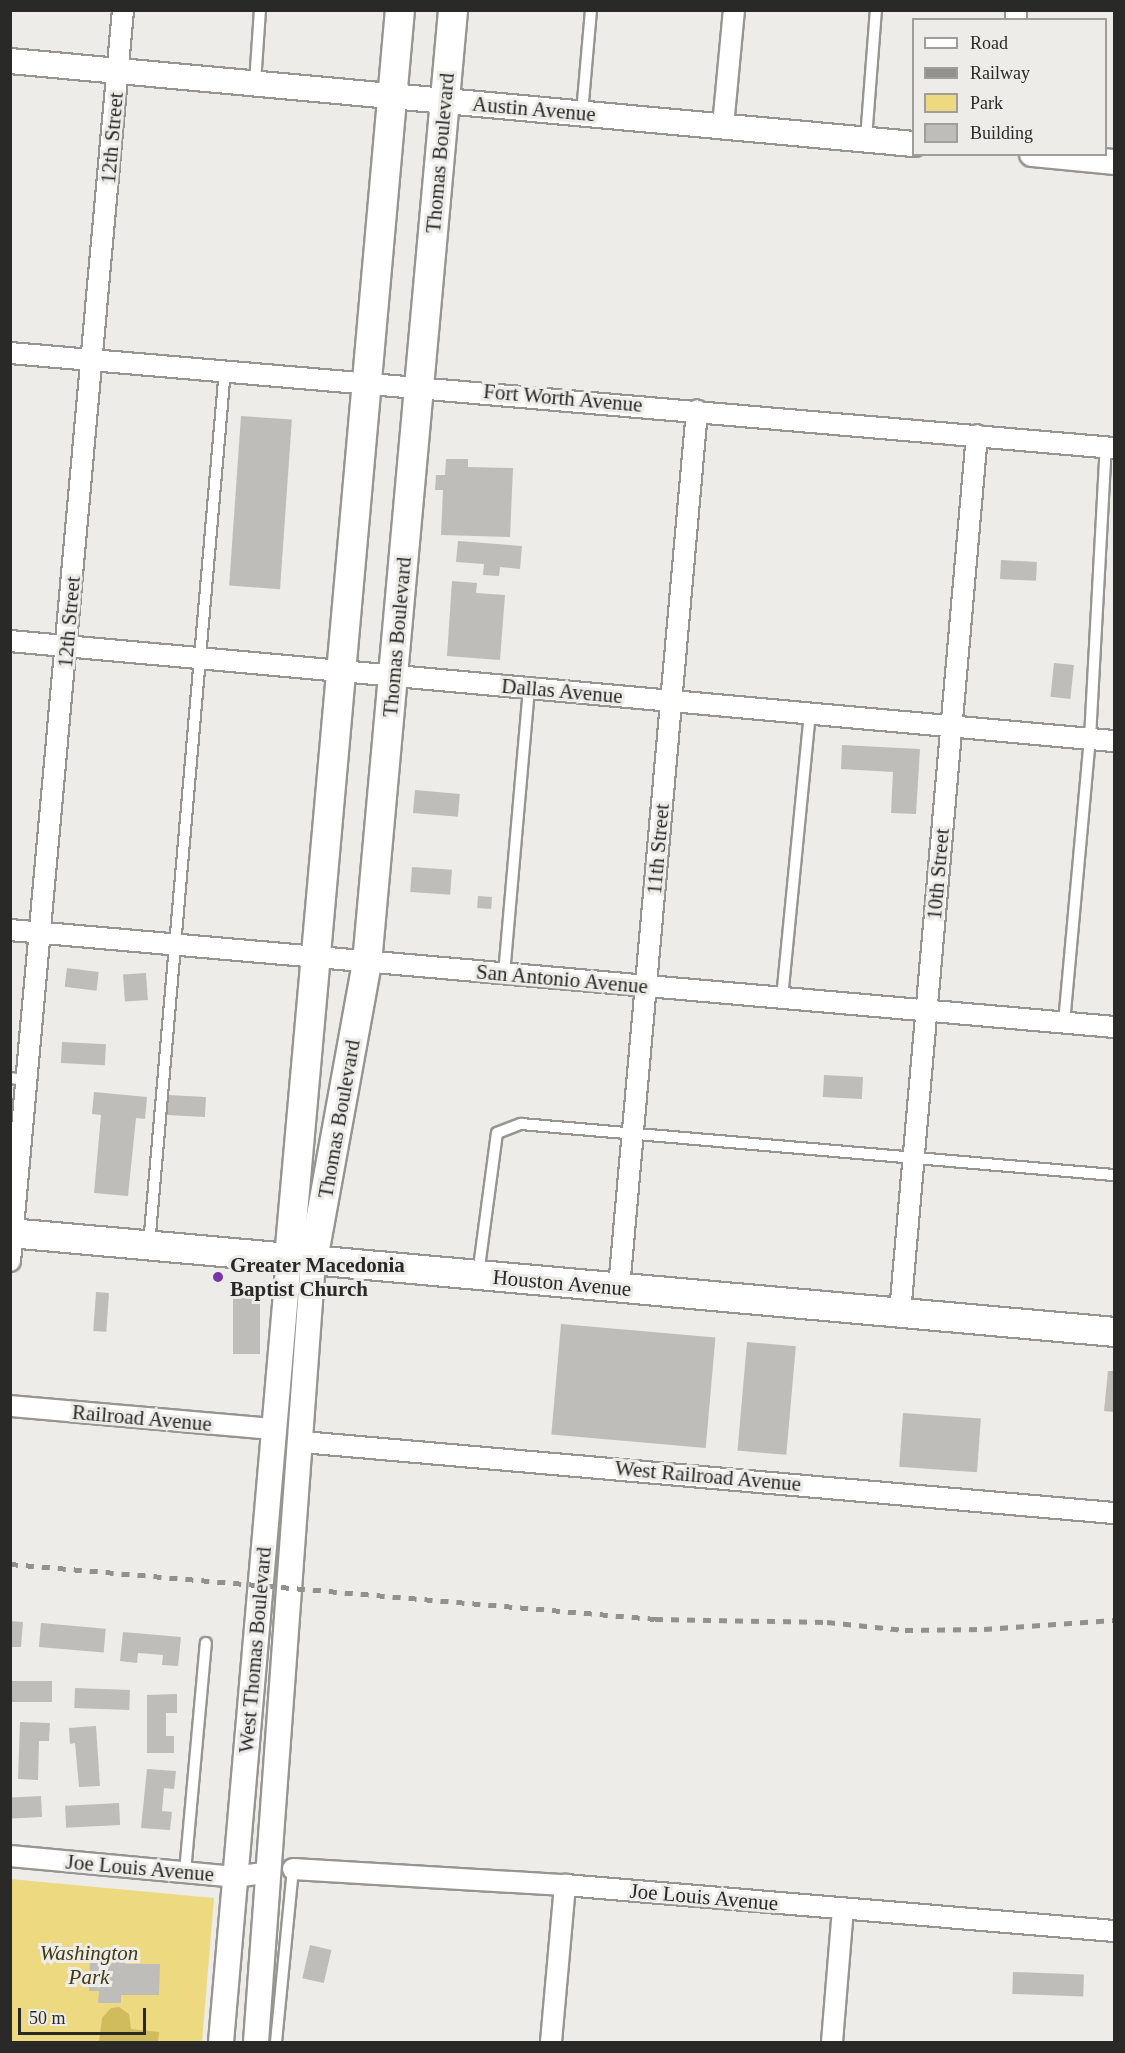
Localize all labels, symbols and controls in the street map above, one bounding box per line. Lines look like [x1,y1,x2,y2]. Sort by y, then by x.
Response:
legend [912,18,1107,156]
text: Road [970,33,1008,53]
text: Railway [970,63,1030,83]
street label: Thomas Boulevard [420,72,460,234]
street label: 12th Street [95,91,129,185]
street label: Austin Avenue [471,91,597,127]
text: Park [970,93,1003,113]
text: Building [970,123,1033,143]
street label: Fort Worth Avenue [482,378,644,418]
street label: Thomas Boulevard [377,556,417,718]
street label: 12th Street [52,575,86,669]
street label: Dallas Avenue [500,673,624,709]
street label: 11th Street [641,803,675,895]
street label: 10th Street [921,827,955,921]
street label: San Antonio Avenue [474,959,650,999]
street label: Thomas Boulevard [313,1038,365,1200]
place label: Greater Macedonia Baptist Church [230,1252,405,1302]
street label: Houston Avenue [491,1264,633,1302]
marker: Greater Macedonia Baptist Church [211,1270,225,1284]
street label: Railroad Avenue [71,1399,213,1437]
street label: West Railroad Avenue [613,1455,803,1497]
street label: West Thomas Boulevard [233,1546,277,1754]
street label: Joe Louis Avenue [64,1849,216,1887]
street label: Joe Louis Avenue [628,1878,780,1916]
park label: Washington Park [40,1940,138,1990]
scale bar [21,1996,148,2034]
text: 50 m [29,2008,66,2028]

